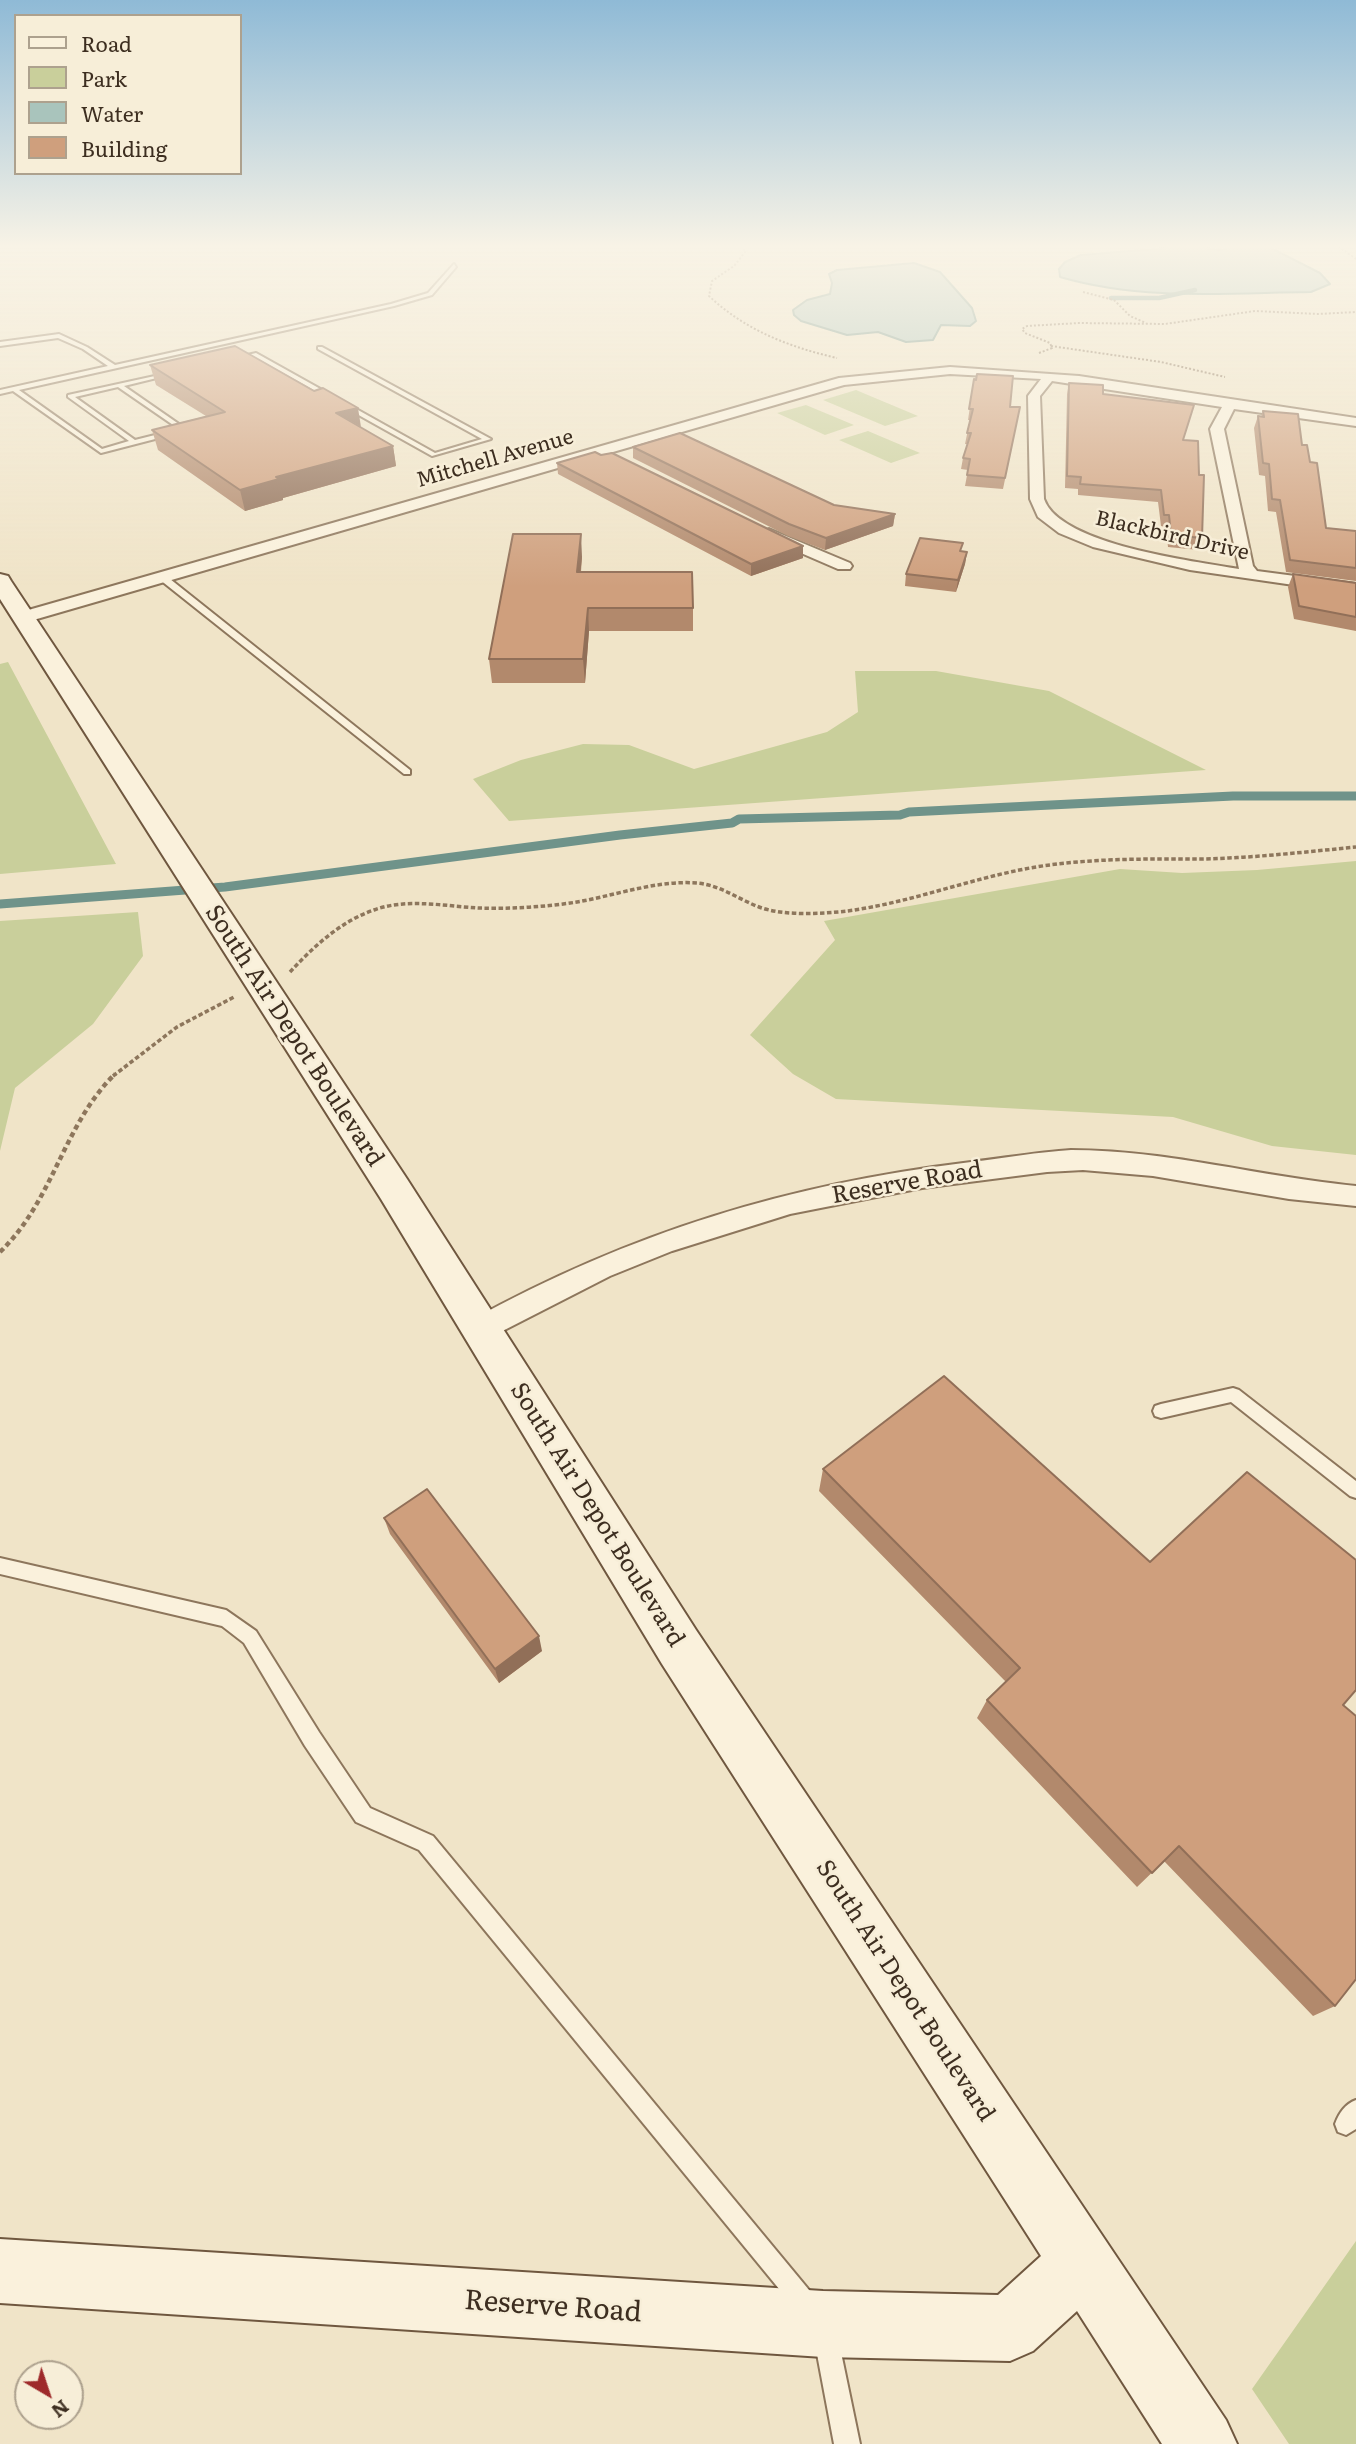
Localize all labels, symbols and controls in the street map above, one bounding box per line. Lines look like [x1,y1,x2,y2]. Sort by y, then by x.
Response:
legend [14,14,242,175]
text: Road [81,27,132,58]
text: Park [81,62,127,93]
text: Water [81,97,143,128]
text: Building [81,132,167,163]
street label: Mitchell Avenue [414,425,576,493]
street label: Blackbird Drive [1093,506,1251,566]
street label: South Air Depot Boulevard [199,900,389,1172]
street label: Reserve Road [830,1156,984,1210]
street label: South Air Depot Boulevard [504,1378,690,1652]
street label: South Air Depot Boulevard [810,1855,1000,2127]
street label: Reserve Road [463,2284,643,2330]
north arrow [14,2360,84,2430]
text: N [46,2394,76,2426]

